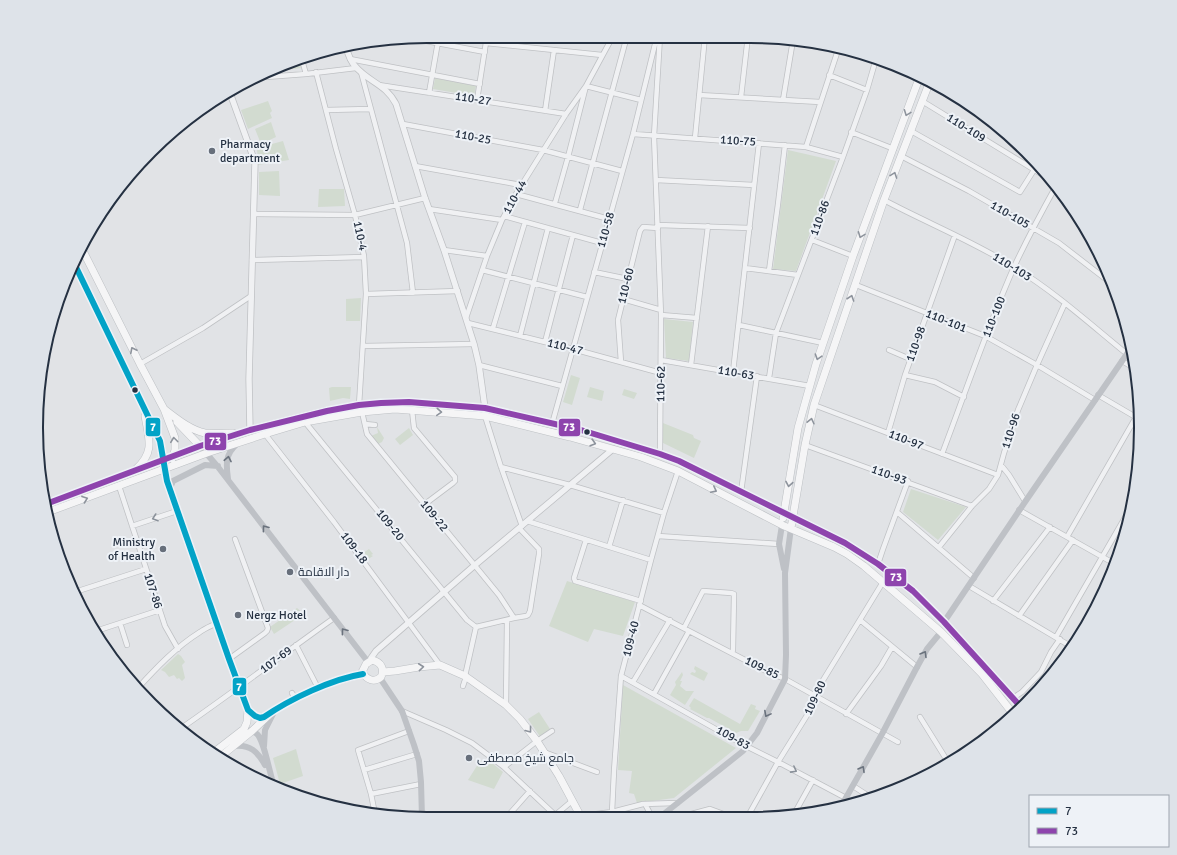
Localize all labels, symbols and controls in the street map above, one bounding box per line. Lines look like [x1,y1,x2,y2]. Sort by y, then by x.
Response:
street label: 110-27 [454,89,492,109]
one-way arrow [904,109,912,116]
street label: 110-109 [944,110,988,146]
street label: 110-25 [454,126,492,148]
street label: 110-75 [719,132,757,150]
place label: Pharmacy department [220,137,280,166]
marker: Pharmacy department [207,146,217,156]
one-way arrow [889,172,897,179]
street label: 110-44 [500,177,531,217]
street label: 110-86 [807,198,833,238]
street label: 110-105 [988,198,1032,232]
street label: 110-58 [594,210,618,250]
street label: 110-4 [350,220,371,253]
one-way arrow [858,231,866,238]
street label: 110-103 [990,249,1034,285]
street label: 110-60 [614,266,638,306]
one-way arrow [847,294,855,301]
street label: 110-100 [979,294,1009,340]
street label: 110-101 [923,306,969,336]
street label: 110-98 [903,324,929,364]
street label: 110-47 [545,335,585,359]
one-way arrow [130,347,138,354]
one-way arrow [814,353,823,360]
street label: 110-63 [717,362,755,384]
street label: 110-62 [653,366,669,402]
unlabelled marker [130,385,140,395]
one-way arrow [436,408,442,417]
street label: 110-96 [998,411,1024,451]
line badge: 7 [145,417,161,437]
line badge: 73 [558,418,581,437]
one-way arrow [806,418,814,424]
text: 7 [150,421,156,434]
text: 73 [563,421,575,434]
street label: 110-97 [886,426,926,454]
unlabelled marker [582,427,592,437]
line badge: 73 [204,432,227,451]
text: 73 [209,435,221,448]
one-way arrow [170,437,179,443]
one-way arrow [589,438,596,447]
one-way arrow [224,456,232,462]
street label: 110-93 [869,462,909,488]
one-way arrow [785,481,794,487]
one-way arrow [710,485,717,493]
one-way arrow [81,495,88,503]
street label: 109-22 [417,497,451,535]
street label: 109-20 [373,506,407,544]
one-way arrow [151,513,158,522]
one-way arrow [263,525,270,532]
street label: 109-18 [337,529,371,567]
place label: Ministry of Health [108,535,155,564]
marker: Ministry of Health [158,544,168,554]
place label: دار الاقامة [298,565,349,580]
marker: دار الاقامة [285,567,295,577]
line badge: 73 [884,568,907,587]
street label: 107-86 [140,571,166,611]
text: 73 [890,571,902,584]
place label: Nergz Hotel [246,608,307,623]
marker: Nergz Hotel [233,610,243,620]
street label: 109-40 [619,619,643,659]
one-way arrow [341,628,349,635]
street label: 107-69 [257,643,295,677]
one-way arrow [919,651,926,658]
street label: 109-85 [742,653,782,683]
one-way arrow [418,663,424,672]
line badge: 7 [232,677,247,696]
street label: 109-80 [800,678,830,718]
text: 7 [236,681,242,694]
one-way arrow [764,710,772,717]
street label: 109-83 [713,723,753,753]
one-way arrow [524,725,531,732]
place label: جامع شيخ مصطفى [477,751,574,766]
marker: جامع شيخ مصطفى [464,753,474,763]
one-way arrow [790,765,797,773]
one-way arrow [858,766,865,773]
legend [1029,795,1169,847]
text: 7 [1065,804,1071,819]
text: 73 [1065,824,1078,839]

